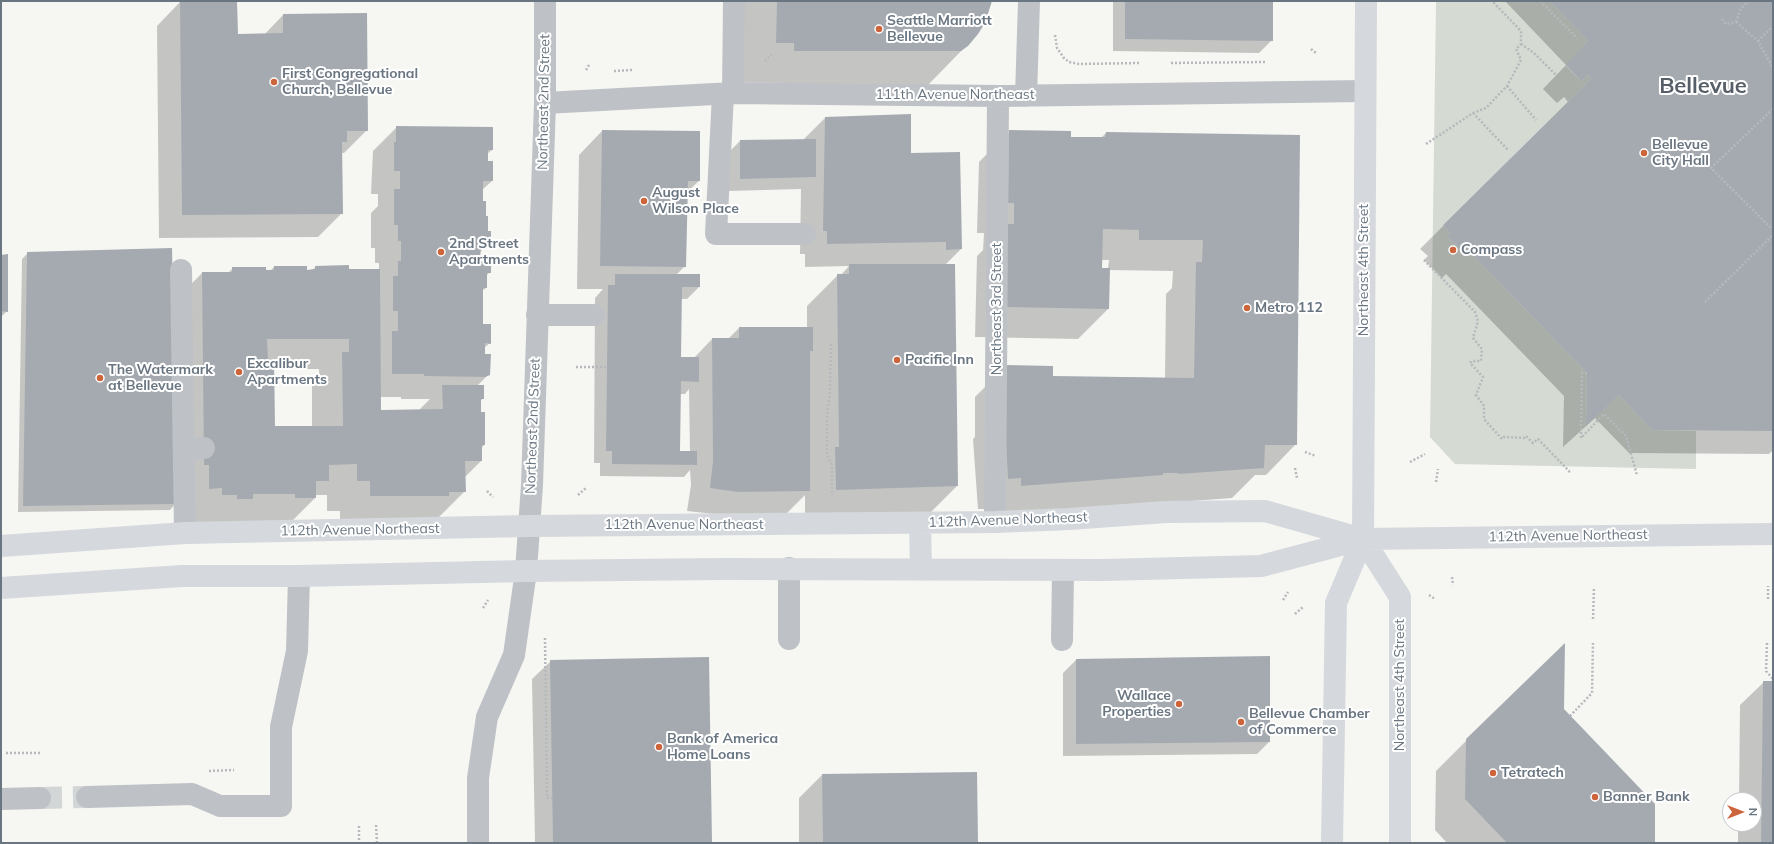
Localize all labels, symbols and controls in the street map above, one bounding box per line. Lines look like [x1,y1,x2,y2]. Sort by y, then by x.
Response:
place label: Seattle Marriott Bellevue [887,13,992,46]
marker: Seattle Marriott Bellevue [874,24,884,34]
street label: Northeast 2nd Street [534,34,554,170]
place label: First Congregational Church, Bellevue [282,66,418,98]
district label: Bellevue [1659,73,1747,99]
marker: First Congregational Church, Bellevue [269,77,279,87]
street label: 111th Avenue Northeast [875,87,1035,103]
place label: Bellevue City Hall [1652,137,1709,170]
marker: Bellevue City Hall [1639,148,1649,158]
place label: August Wilson Place [652,185,739,218]
marker: August Wilson Place [639,196,649,206]
street label: Northeast 4th Street [1356,204,1372,336]
place label: 2nd Street Apartments [449,236,529,268]
place label: Compass [1461,242,1522,258]
street label: Northeast 3rd Street [989,243,1005,375]
marker: Compass [1448,245,1458,255]
marker: 2nd Street Apartments [436,247,446,257]
place label: Metro 112 [1255,300,1323,316]
marker: Metro 112 [1242,303,1252,313]
place label: Pacific Inn [905,352,974,368]
marker: Pacific Inn [892,355,902,365]
place label: Excalibur Apartments [247,356,327,388]
street label: Northeast 2nd Street [522,358,544,494]
place label: The Watermark at Bellevue [108,362,213,394]
marker: Excalibur Apartments [234,367,244,377]
marker: The Watermark at Bellevue [95,373,105,383]
street label: 112th Avenue Northeast [928,509,1088,531]
street label: 112th Avenue Northeast [604,517,764,533]
street label: 112th Avenue Northeast [280,520,440,540]
street label: 112th Avenue Northeast [1488,526,1648,546]
street label: Northeast 4th Street [1392,619,1408,751]
place label: Wallace Properties [1102,688,1171,720]
marker: Wallace Properties [1174,699,1184,709]
place label: Bellevue Chamber of Commerce [1249,706,1370,738]
marker: Bellevue Chamber of Commerce [1236,717,1246,727]
place label: Bank of America Home Loans [667,731,778,764]
marker: Bank of America Home Loans [654,742,664,752]
place label: Tetratech [1501,765,1564,781]
marker: Tetratech [1488,768,1498,778]
place label: Banner Bank [1603,789,1690,805]
marker: Banner Bank [1590,792,1600,802]
north arrow [1722,792,1762,832]
text: N [1746,808,1760,816]

